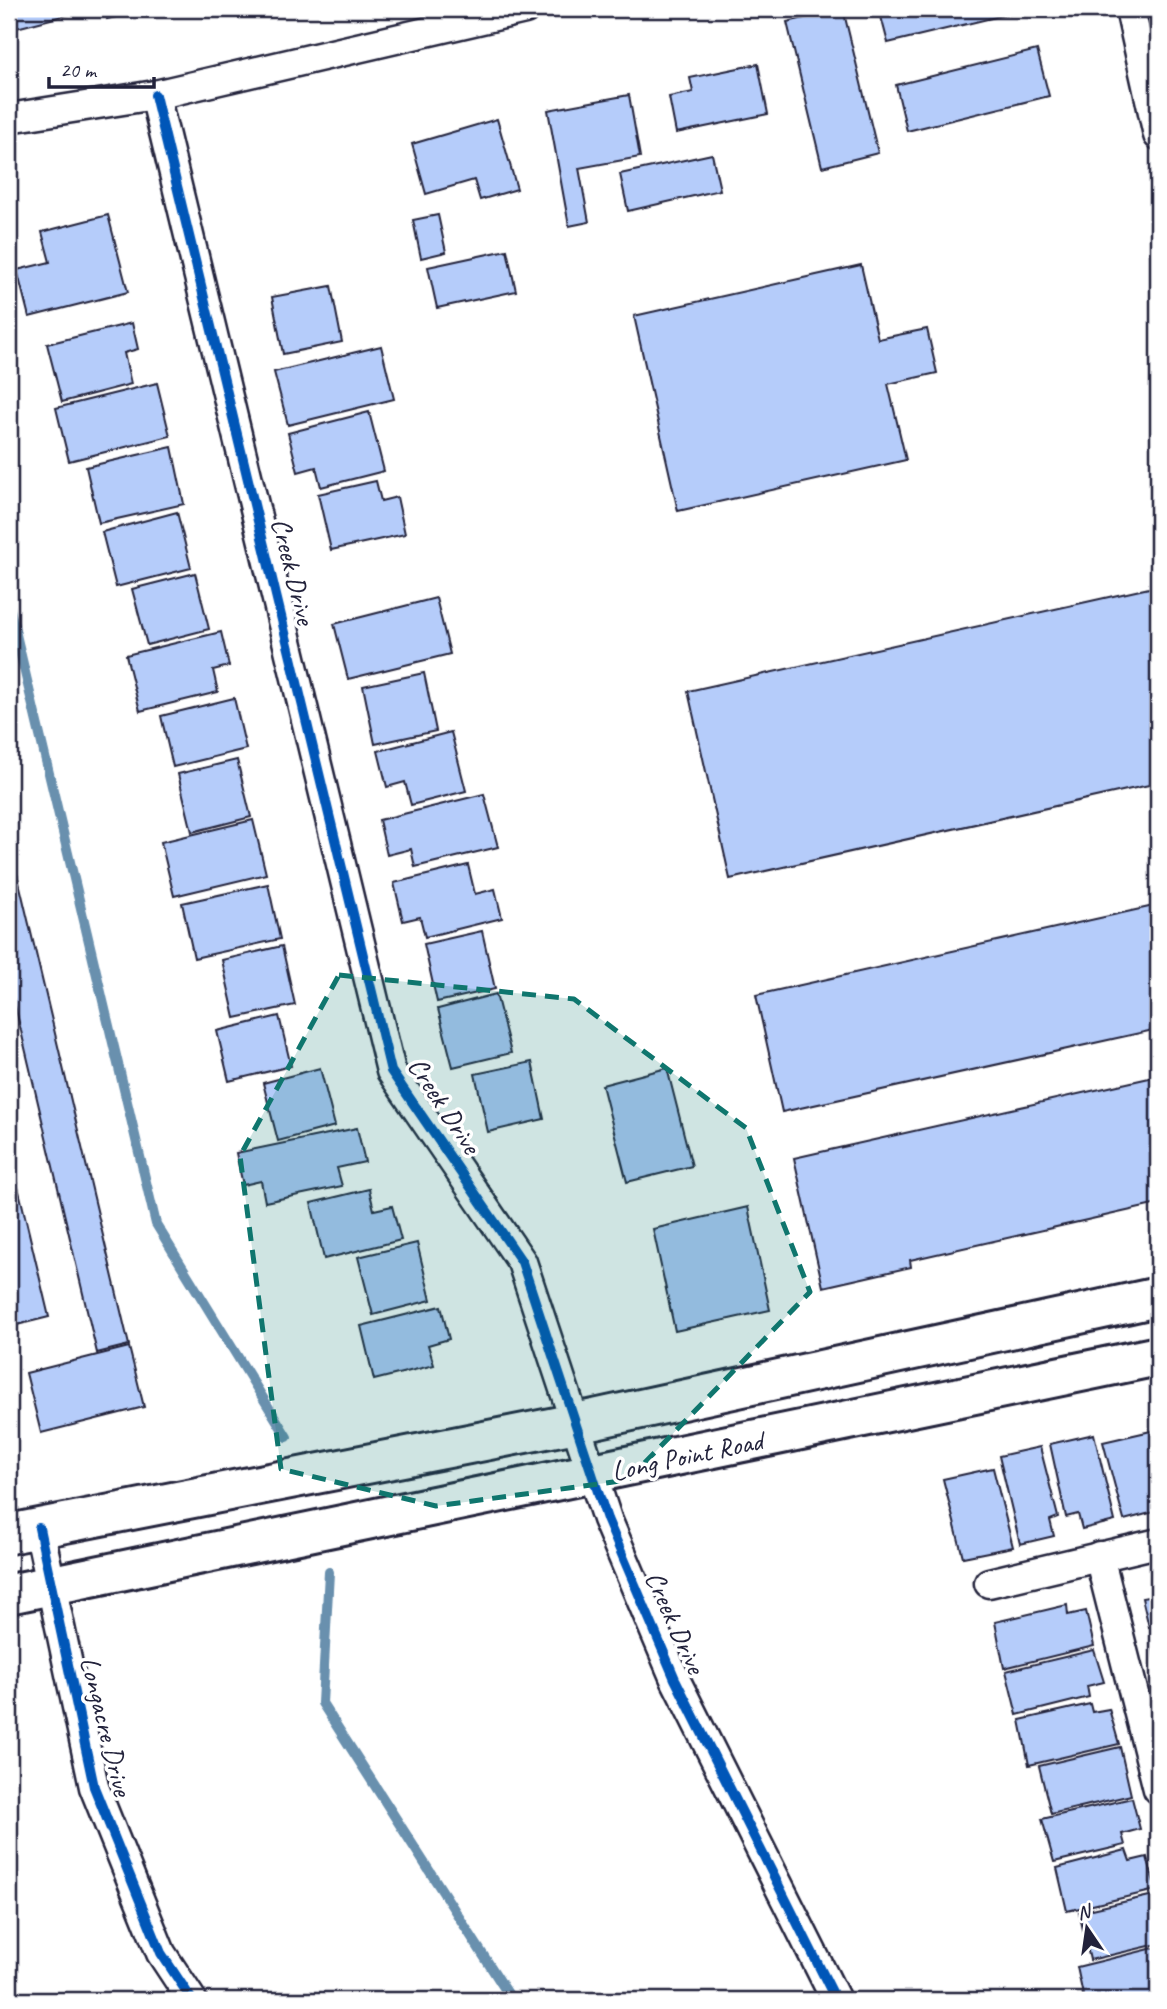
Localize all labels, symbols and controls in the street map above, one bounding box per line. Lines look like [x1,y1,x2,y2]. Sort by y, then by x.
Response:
scale bar [49,46,154,90]
text: 20 m [60,57,98,83]
street label: Creek Drive [263,514,324,630]
street label: Creek Drive [400,1050,490,1162]
street label: Long Point Road [608,1422,770,1489]
street label: Creek Drive [638,1566,714,1681]
street label: Longacre Drive [72,1653,141,1801]
north arrow [1052,1894,1122,1964]
text: N [1075,1899,1095,1925]

